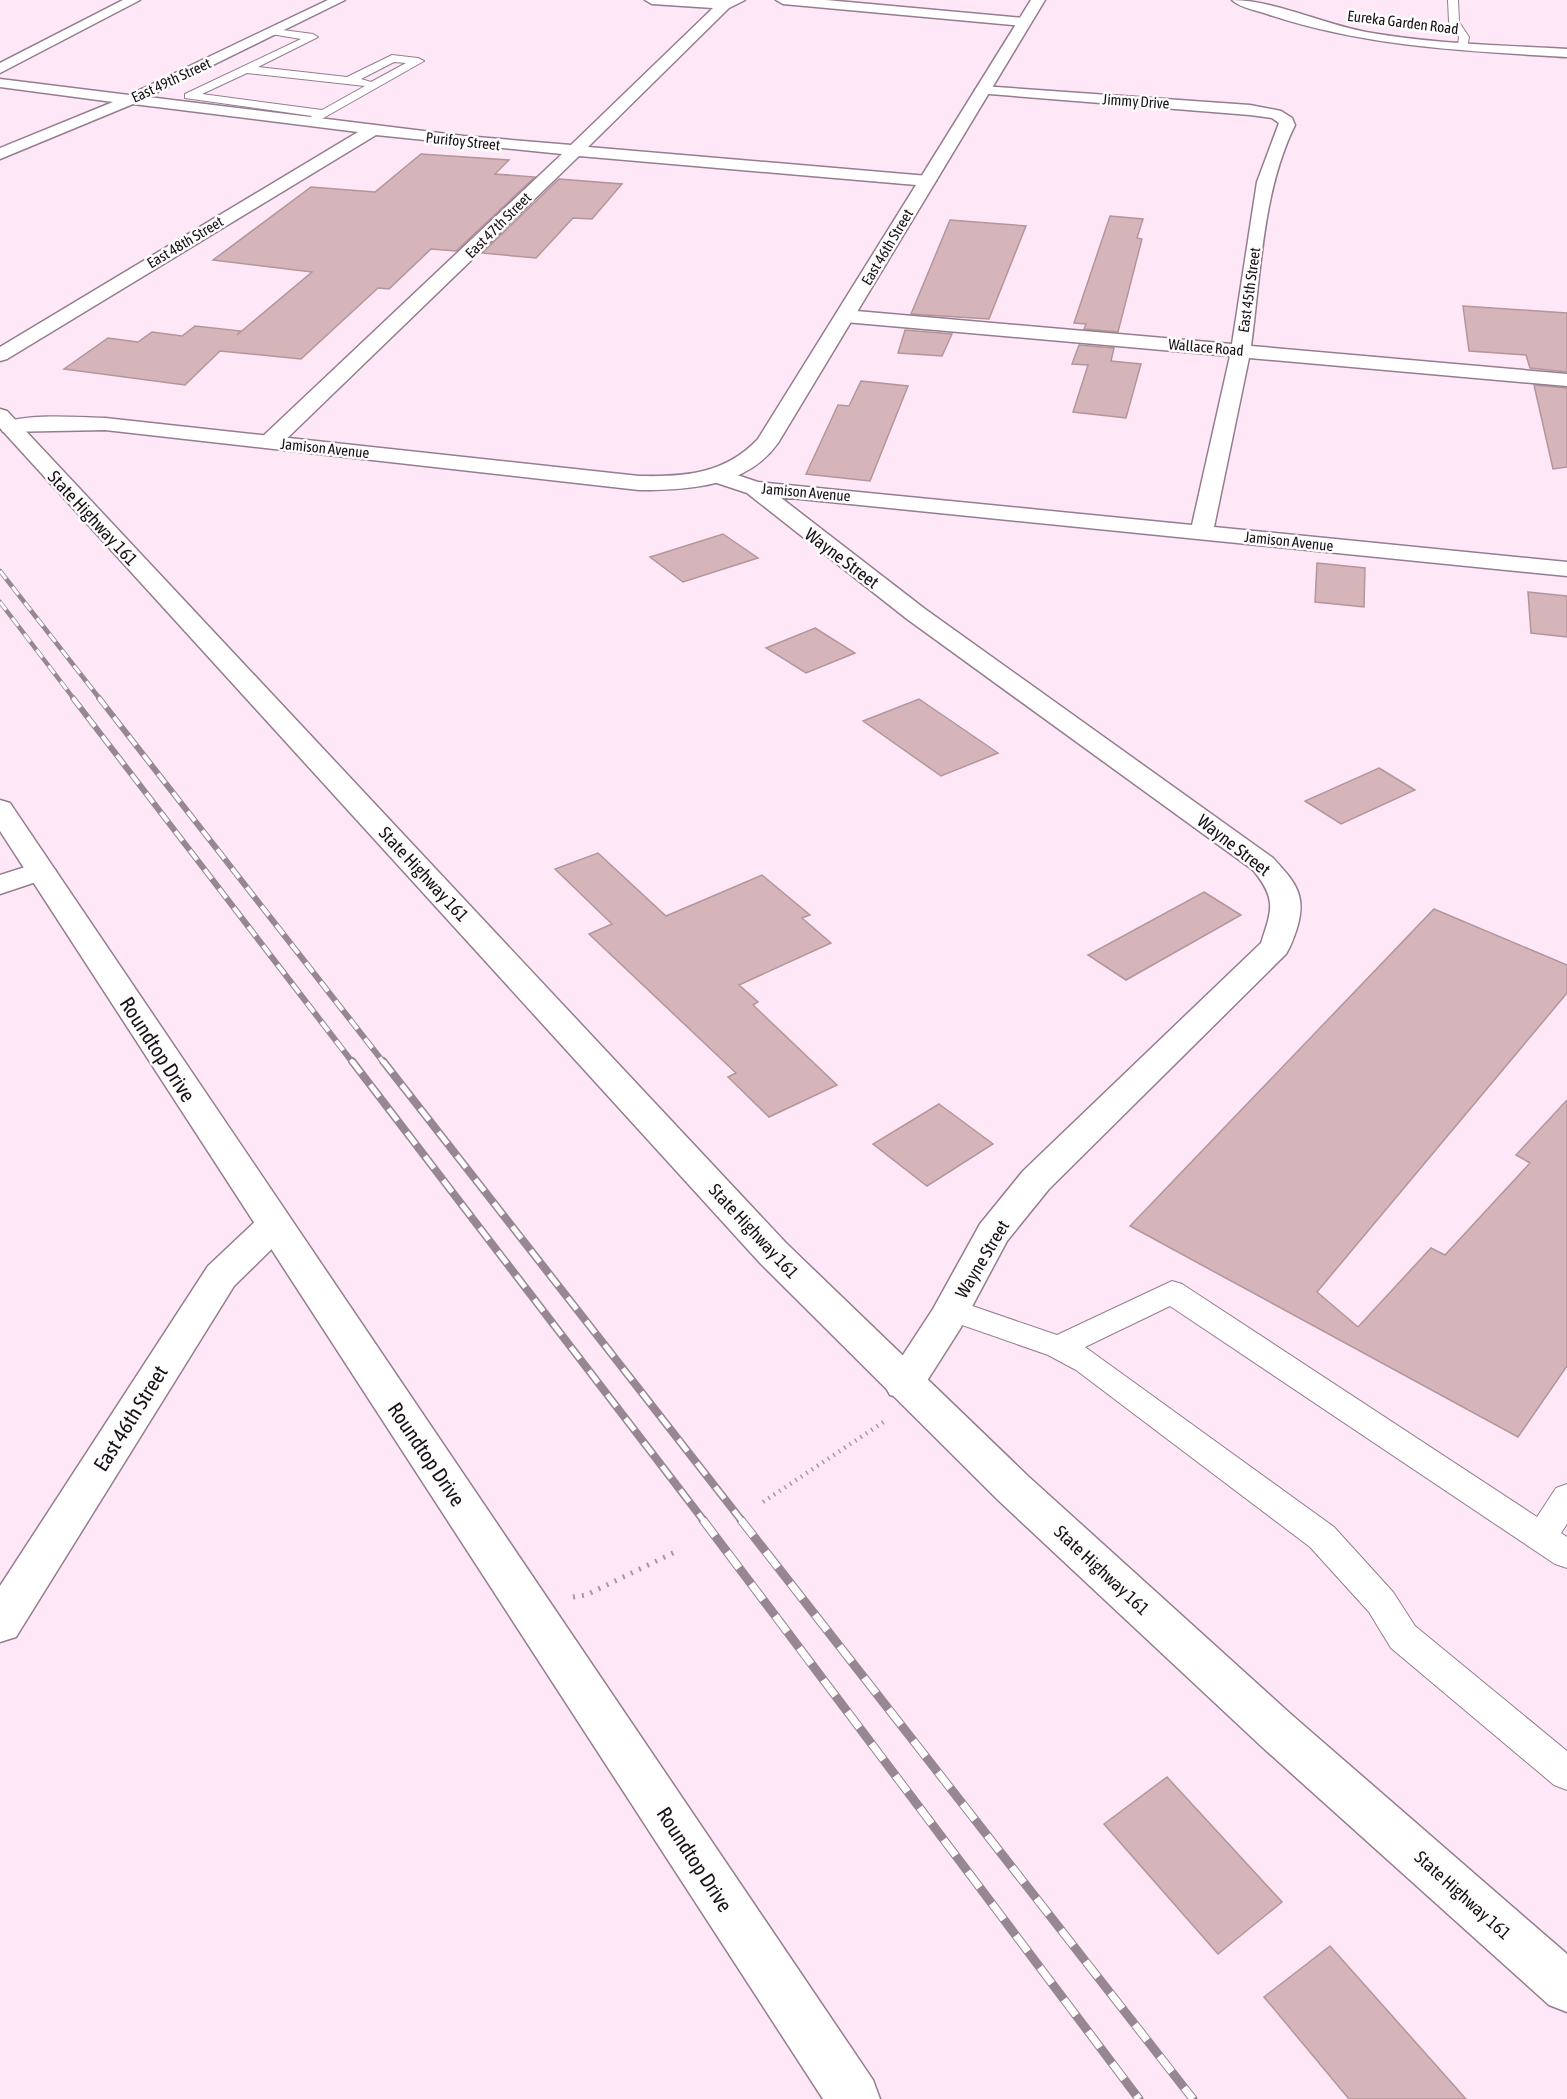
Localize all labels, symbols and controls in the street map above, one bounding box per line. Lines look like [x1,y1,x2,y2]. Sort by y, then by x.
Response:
street label: Eureka Garden Road [1347,7,1459,37]
street label: East 49th Street [129,54,213,106]
street label: Jimmy Drive [1102,90,1170,112]
street label: Purifoy Street [425,129,501,153]
street label: East 47th Street [462,189,534,261]
street label: East 46th Street [858,206,916,288]
street label: East 48th Street [144,213,226,271]
street label: East 45th Street [1235,246,1263,334]
street label: Wallace Road [1168,335,1244,359]
street label: Jamison Avenue [280,435,370,461]
street label: State Highway 161 [44,466,142,570]
street label: Jamison Avenue [761,480,851,504]
street label: Wayne Street [801,523,883,593]
street label: Jamison Avenue [1244,528,1334,554]
street label: Wayne Street [1193,810,1275,880]
street label: State Highway 161 [375,822,473,926]
street label: Roundtop Drive [115,992,201,1106]
street label: State Highway 161 [705,1179,803,1283]
street label: Wayne Street [951,1216,1013,1302]
street label: East 46th Street [88,1361,172,1475]
street label: Roundtop Drive [384,1398,470,1510]
street label: State Highway 161 [1050,1521,1154,1619]
street label: Roundtop Drive [652,1802,738,1916]
street label: State Highway 161 [1411,1846,1515,1944]

